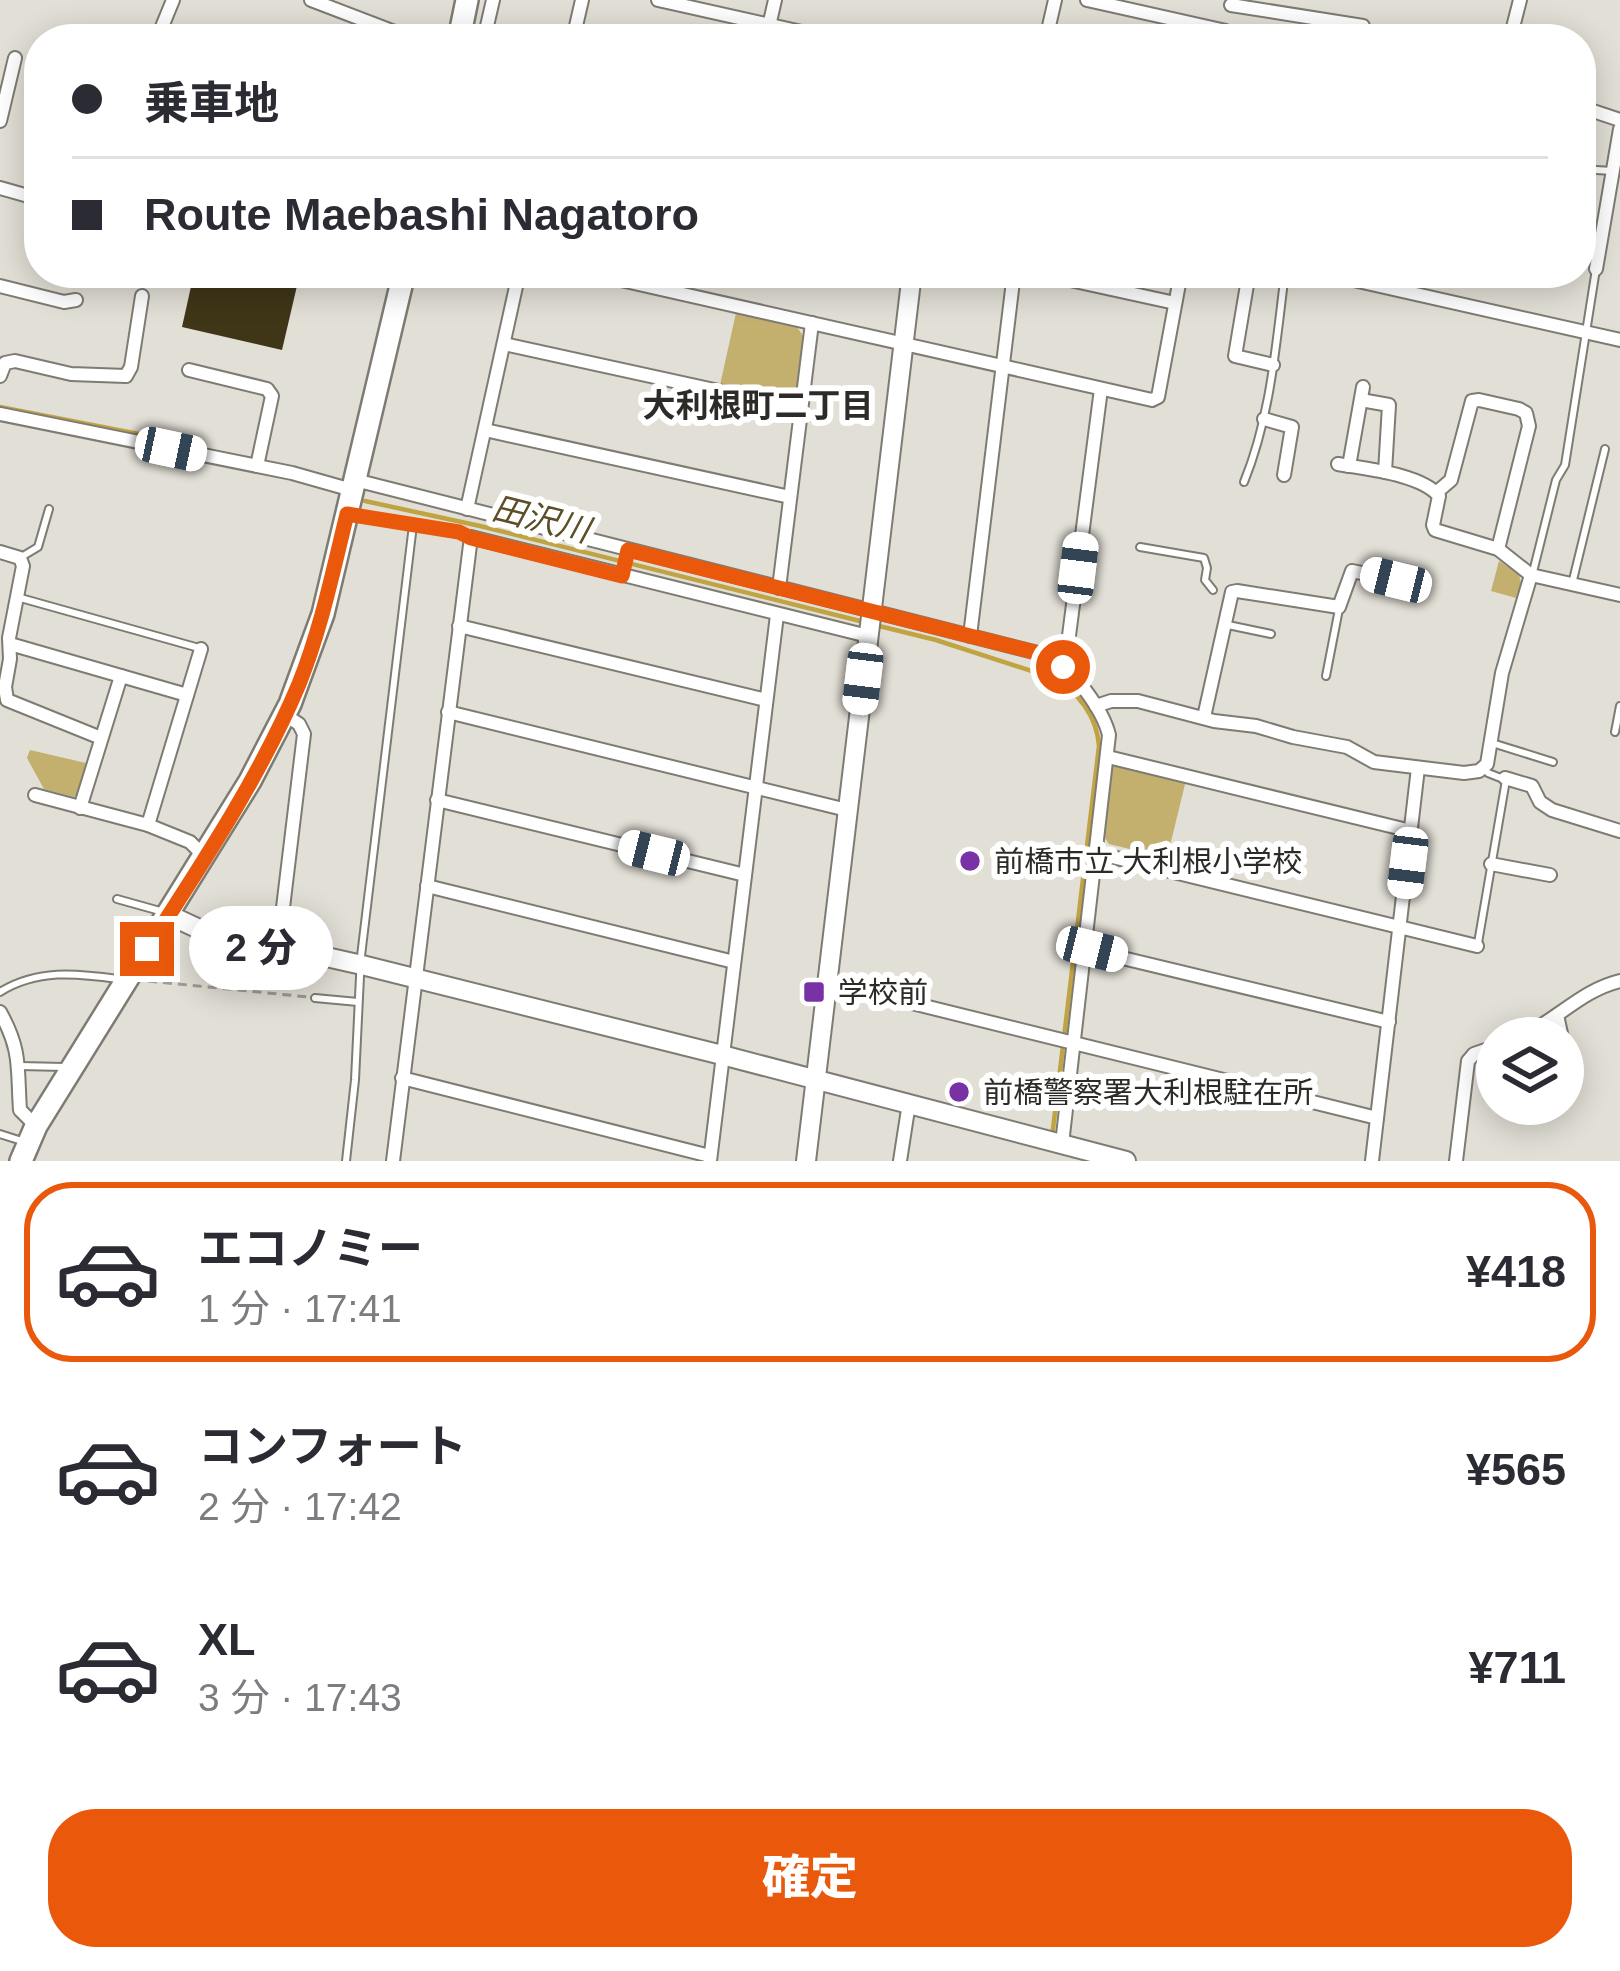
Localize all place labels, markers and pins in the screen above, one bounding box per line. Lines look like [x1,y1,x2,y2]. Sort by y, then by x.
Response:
place label: 前橋市立 大利根小学校 [994,845,1302,878]
marker: 前橋市立 大利根小学校 [957,848,983,874]
place label: 学校前 [838,976,928,1009]
marker: 学校前 [801,979,827,1005]
place label: 前橋警察署大利根駐在所 [983,1076,1313,1109]
marker: 前橋警察署大利根駐在所 [946,1079,972,1105]

